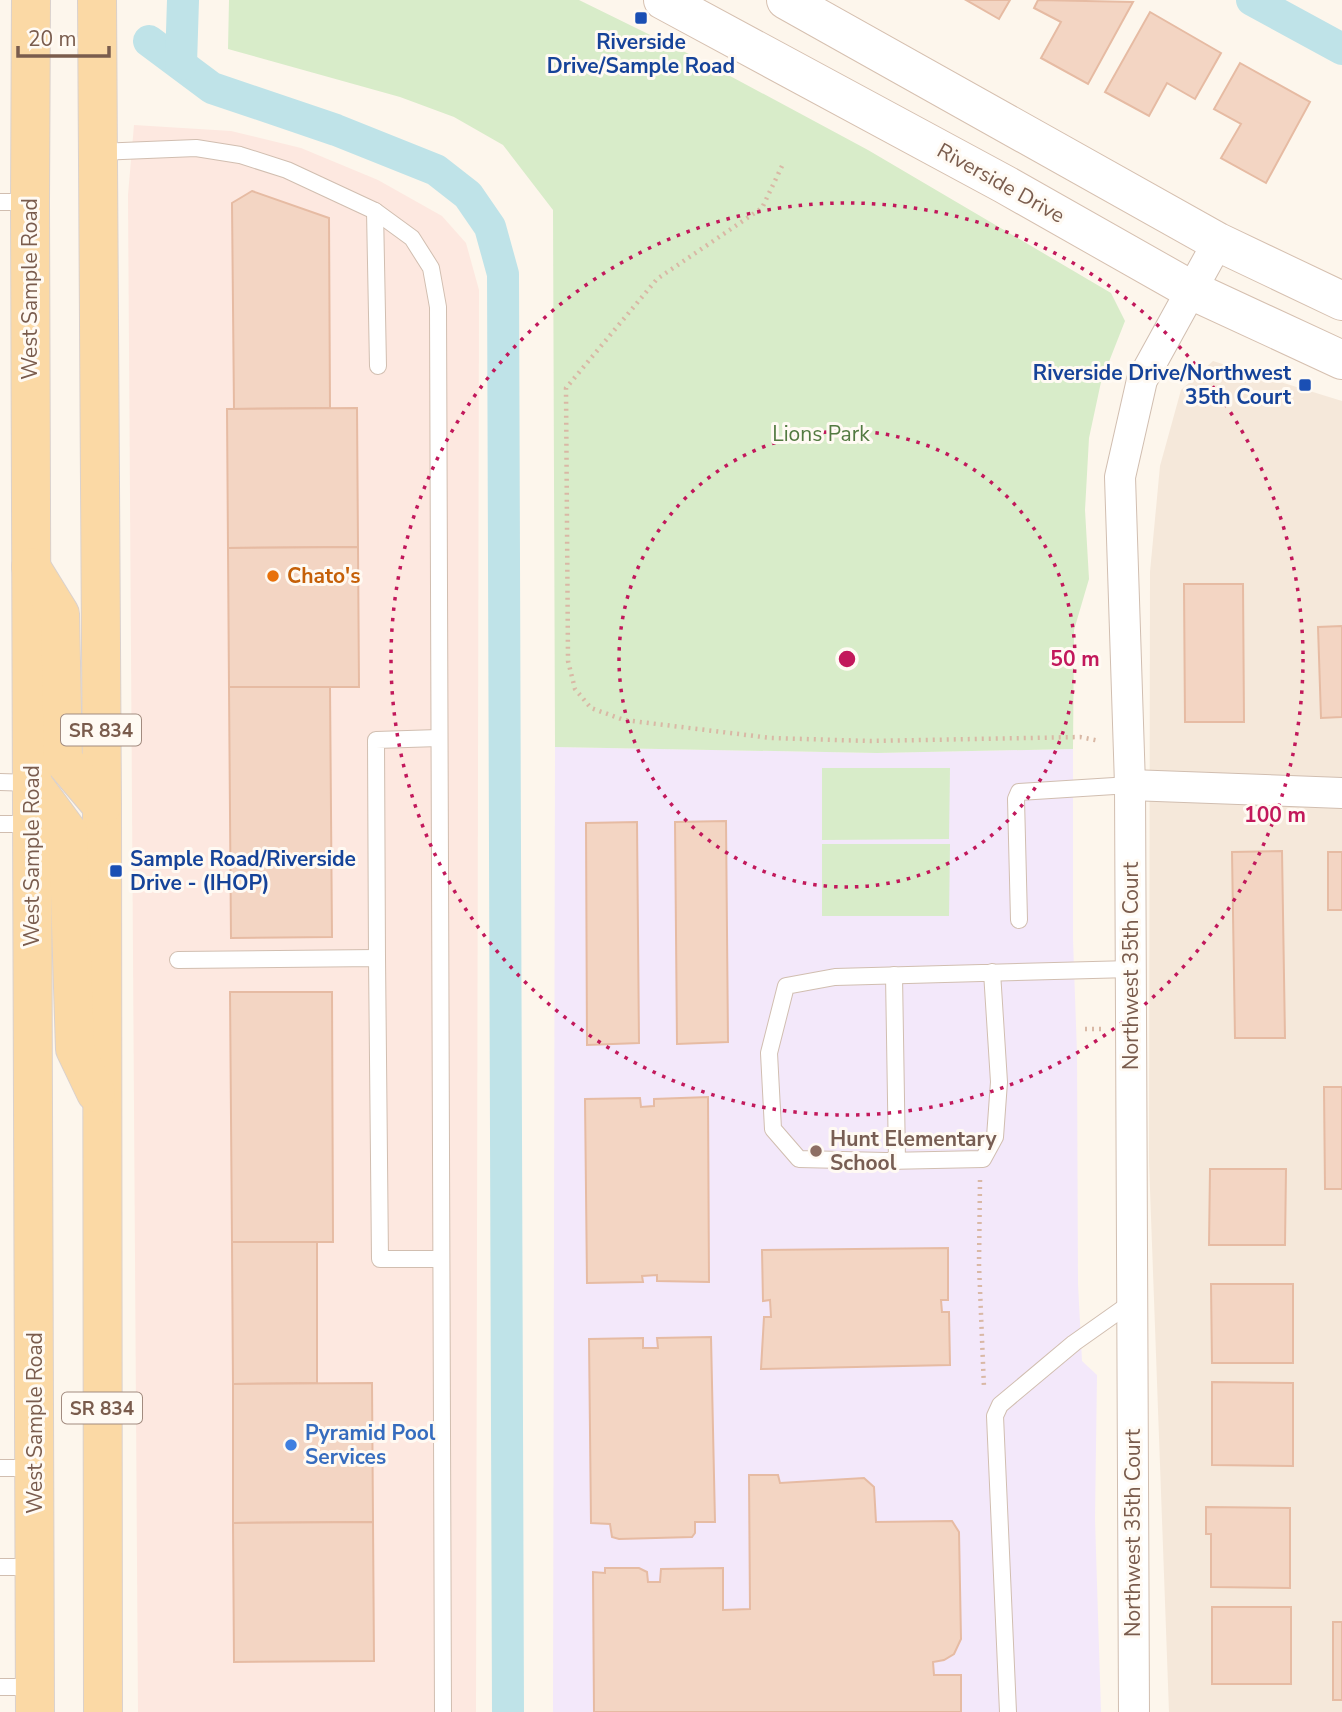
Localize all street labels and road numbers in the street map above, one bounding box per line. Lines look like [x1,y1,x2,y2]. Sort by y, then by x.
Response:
street label: Riverside Drive [932,136,1070,230]
street label: West Sample Road [16,198,44,380]
road number: SR 834 [61,715,141,746]
street label: West Sample Road [18,765,46,947]
street label: Northwest 35th Court [1117,861,1145,1070]
street label: West Sample Road [21,1332,49,1514]
road number: SR 834 [62,1392,142,1424]
street label: Northwest 35th Court [1119,1428,1147,1637]

